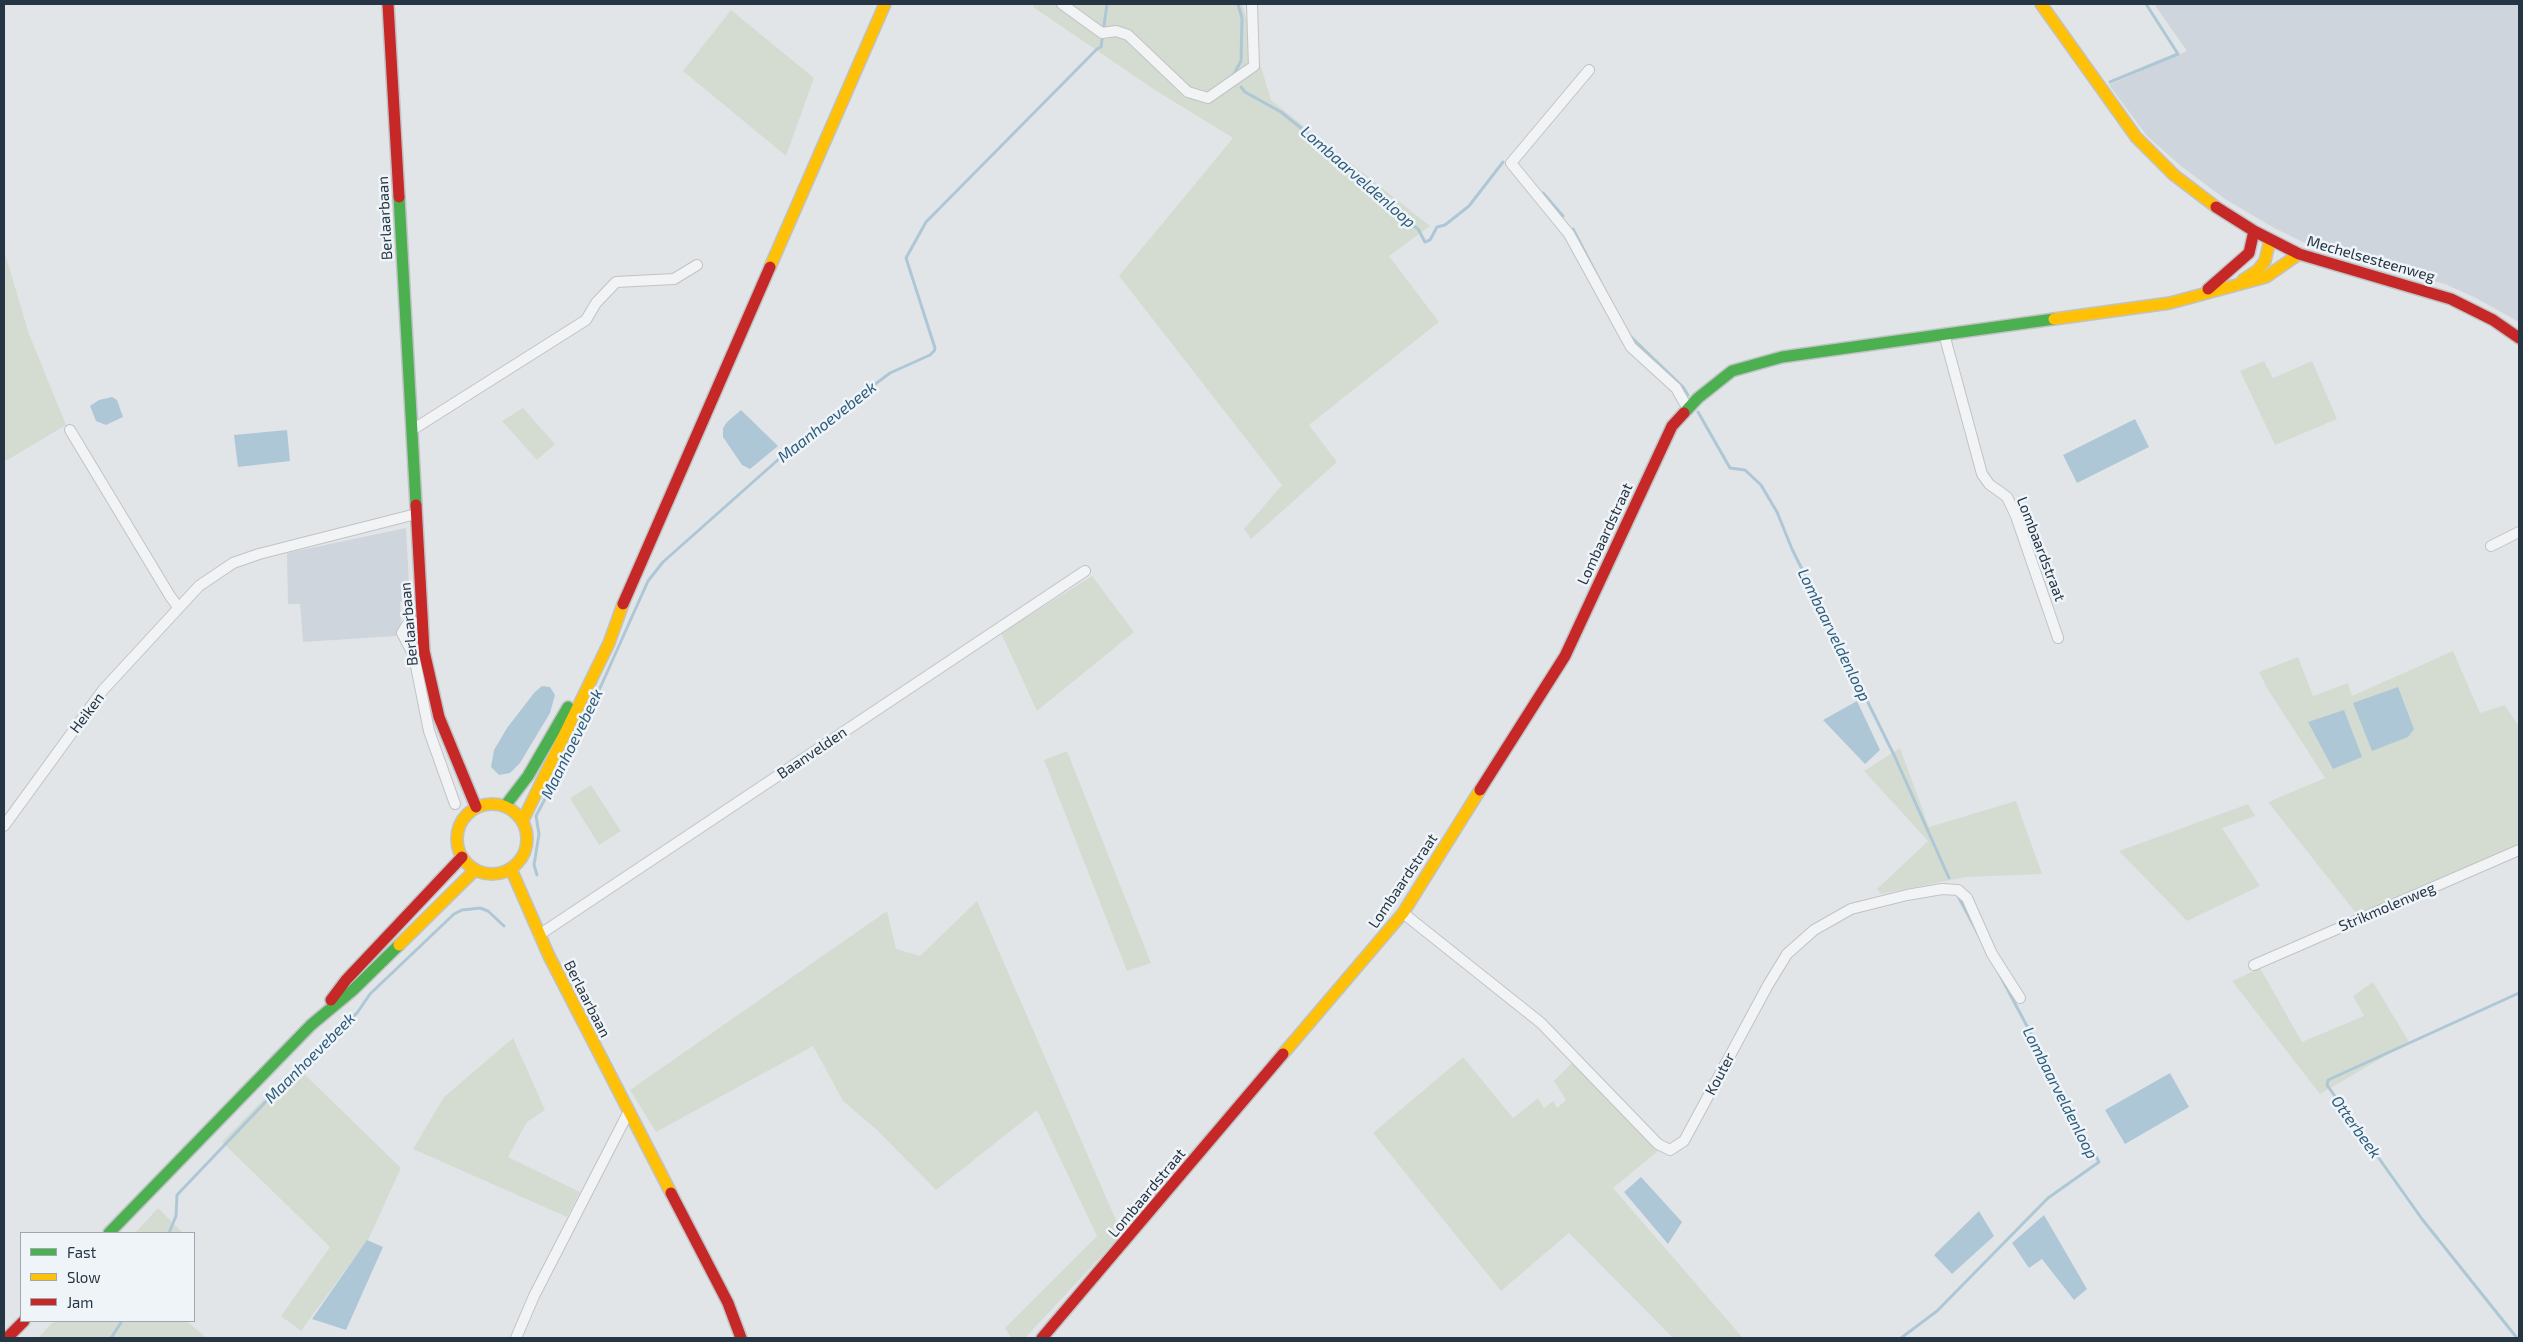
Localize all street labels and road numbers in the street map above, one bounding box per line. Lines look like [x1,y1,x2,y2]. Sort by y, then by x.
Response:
street label: Berlaarbaan [374,176,396,260]
street label: Mechelsesteenweg [2305,232,2437,286]
street label: Lombaardstraat [1574,480,1636,588]
street label: Lombaardstraat [2013,494,2069,604]
street label: Berlaarbaan [396,581,422,667]
street label: Heiken [66,689,108,737]
street label: Baanvelden [774,723,850,783]
street label: Lombaardstraat [1365,830,1441,932]
street label: Strikmolenweg [2336,879,2438,935]
street label: Berlaarbaan [560,957,614,1041]
street label: Kouter [1701,1050,1739,1098]
street label: Lombaardstraat [1105,1145,1189,1241]

